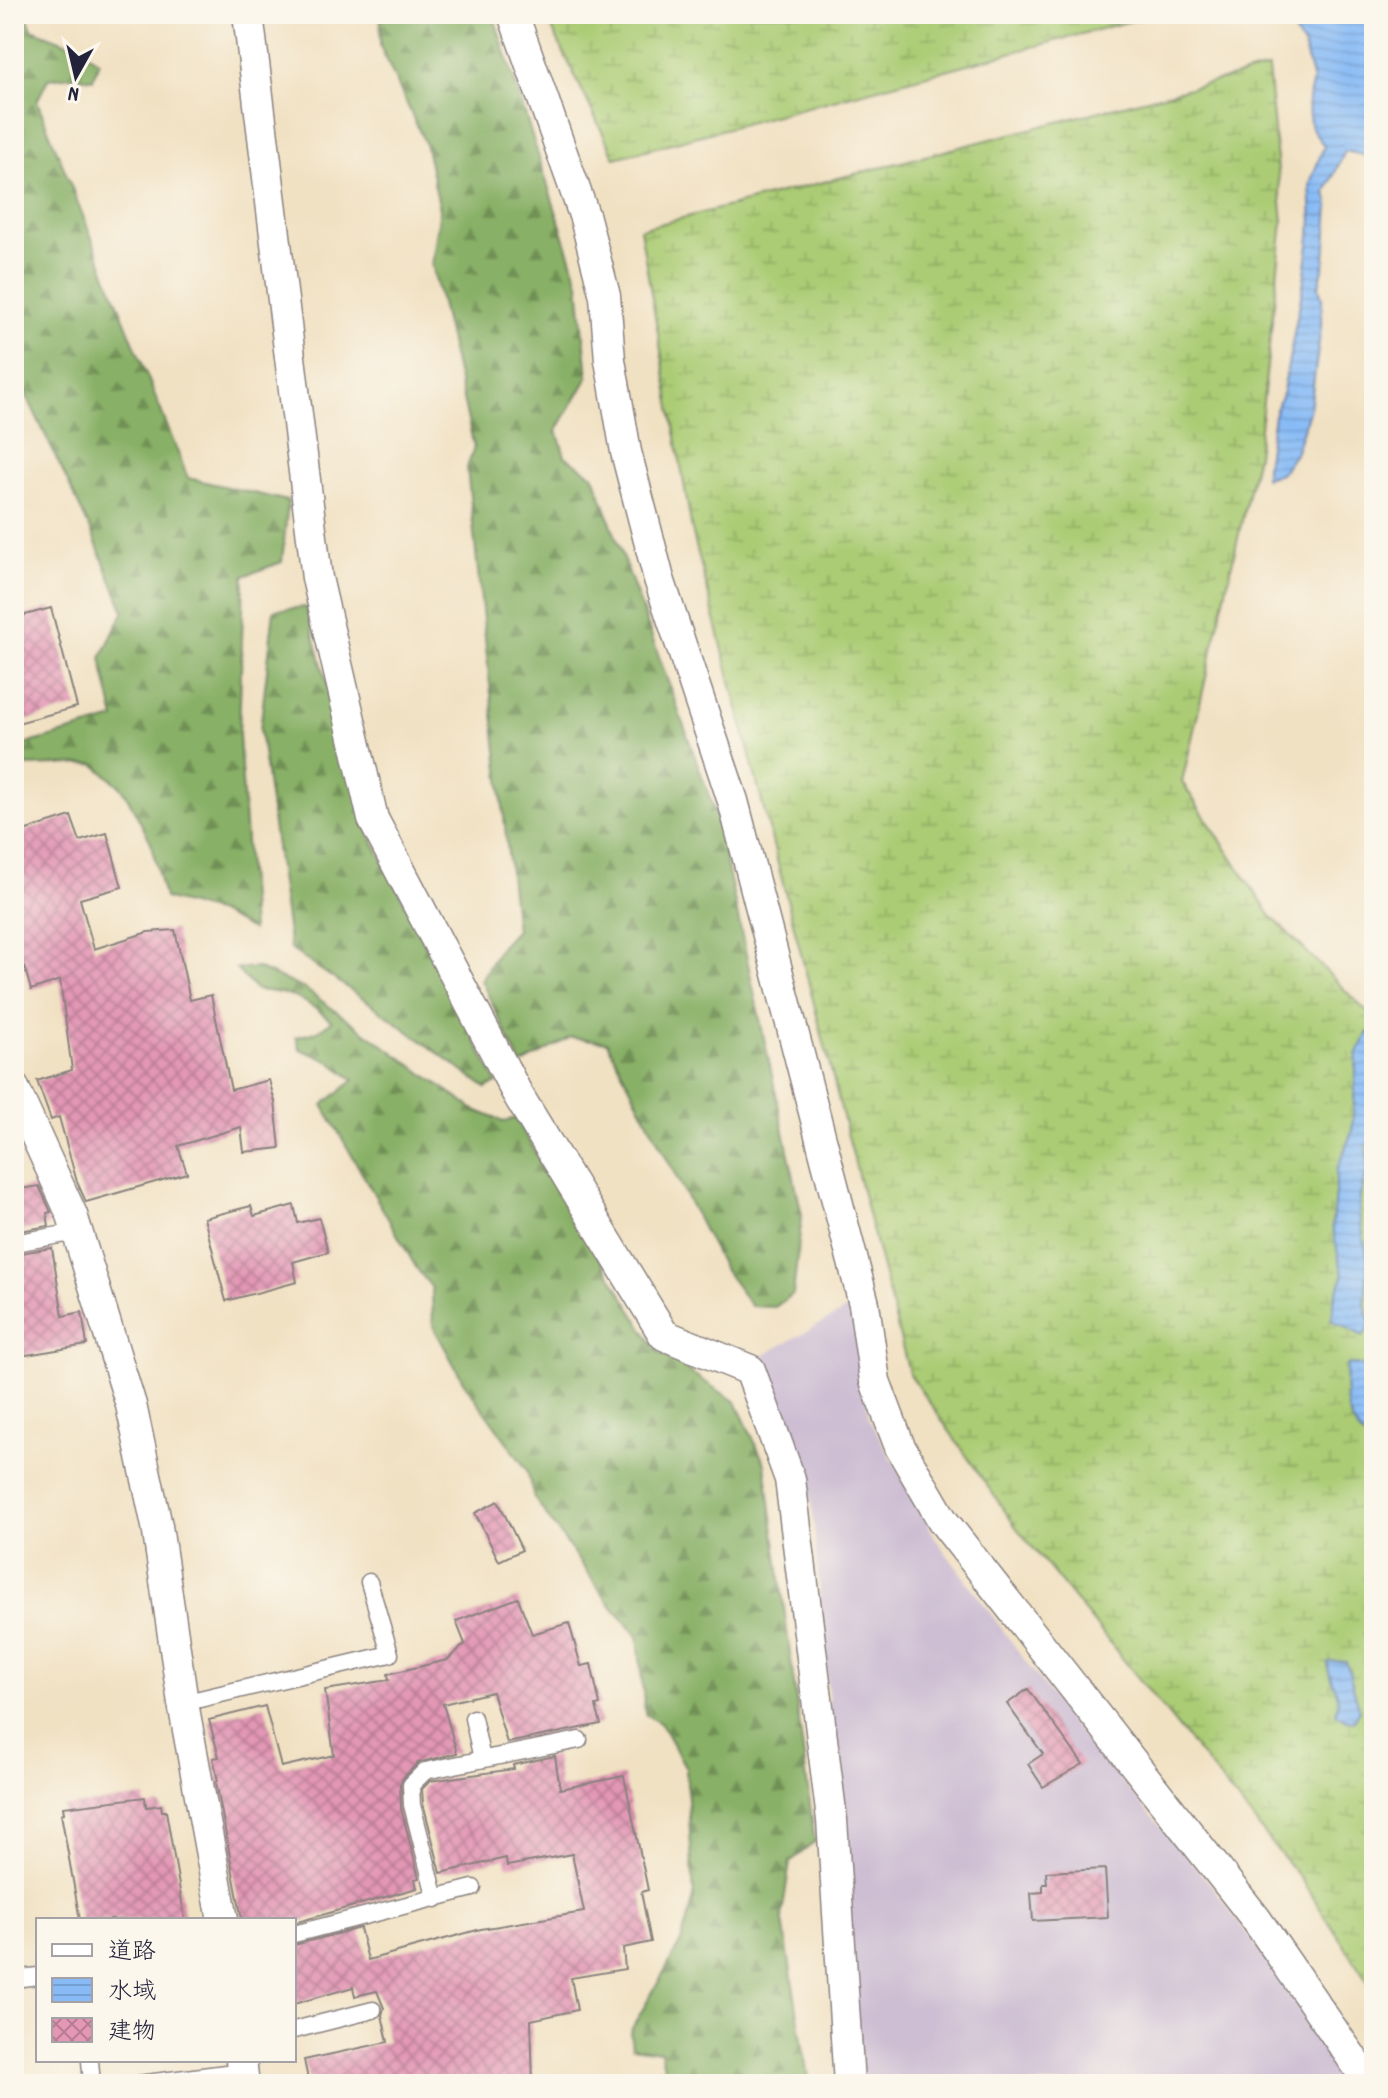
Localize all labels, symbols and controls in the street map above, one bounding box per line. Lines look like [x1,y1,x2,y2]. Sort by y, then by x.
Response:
north arrow [36,36,116,116]
text: N [66,76,81,108]
legend [36,1918,296,2062]
text: 道路 [108,1936,156,1970]
text: 水域 [108,1976,156,2010]
text: 建物 [108,2016,156,2050]

